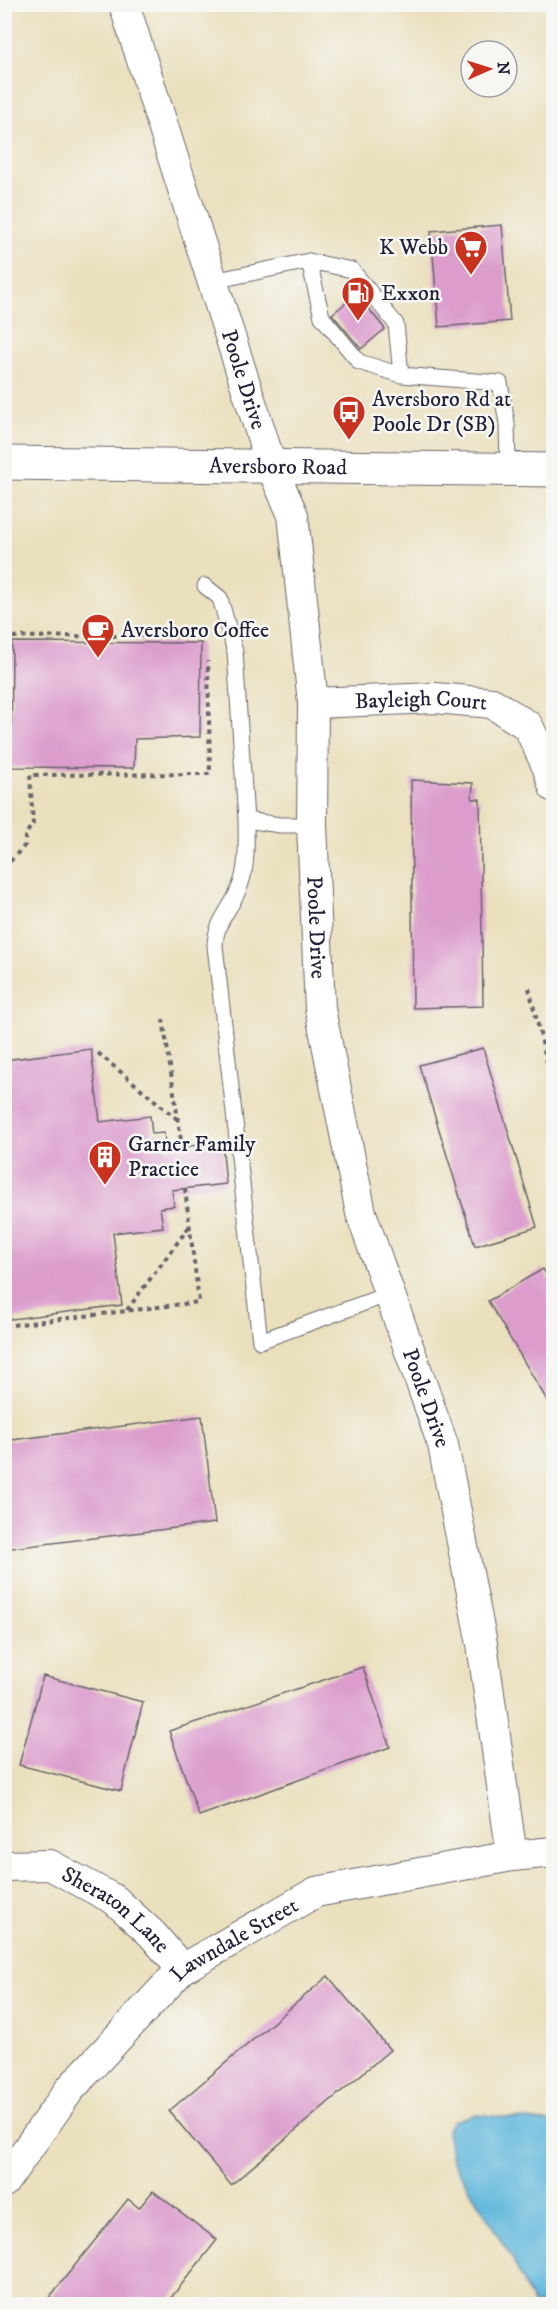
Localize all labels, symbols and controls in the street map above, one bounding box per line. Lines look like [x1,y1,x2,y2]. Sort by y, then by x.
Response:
north arrow [459,39,519,99]
text: N [493,61,513,75]
supermarket icon: K Webb [453,229,489,276]
place label: K Webb [379,234,448,261]
fuel station icon: Exxon [340,275,376,322]
place label: Exxon [381,280,441,307]
street label: Poole Drive [215,326,272,433]
place label: Aversboro Rd at Poole Dr (SB) [372,386,511,438]
bus stop icon: Aversboro Rd at Poole Dr (SB) [331,394,367,441]
street label: Aversboro Road [209,452,347,481]
cafe icon: Aversboro Coffee [80,612,116,659]
place label: Aversboro Coffee [121,617,269,644]
street label: Bayleigh Court [354,684,488,716]
street label: Poole Drive [301,875,332,979]
place label: Garner Family Practice [128,1131,256,1183]
building icon: Garner Family Practice [87,1139,123,1186]
street label: Poole Drive [396,1345,456,1451]
street label: Sheraton Lane [57,1860,176,1958]
street label: Lawndale Street [164,1892,303,1987]

